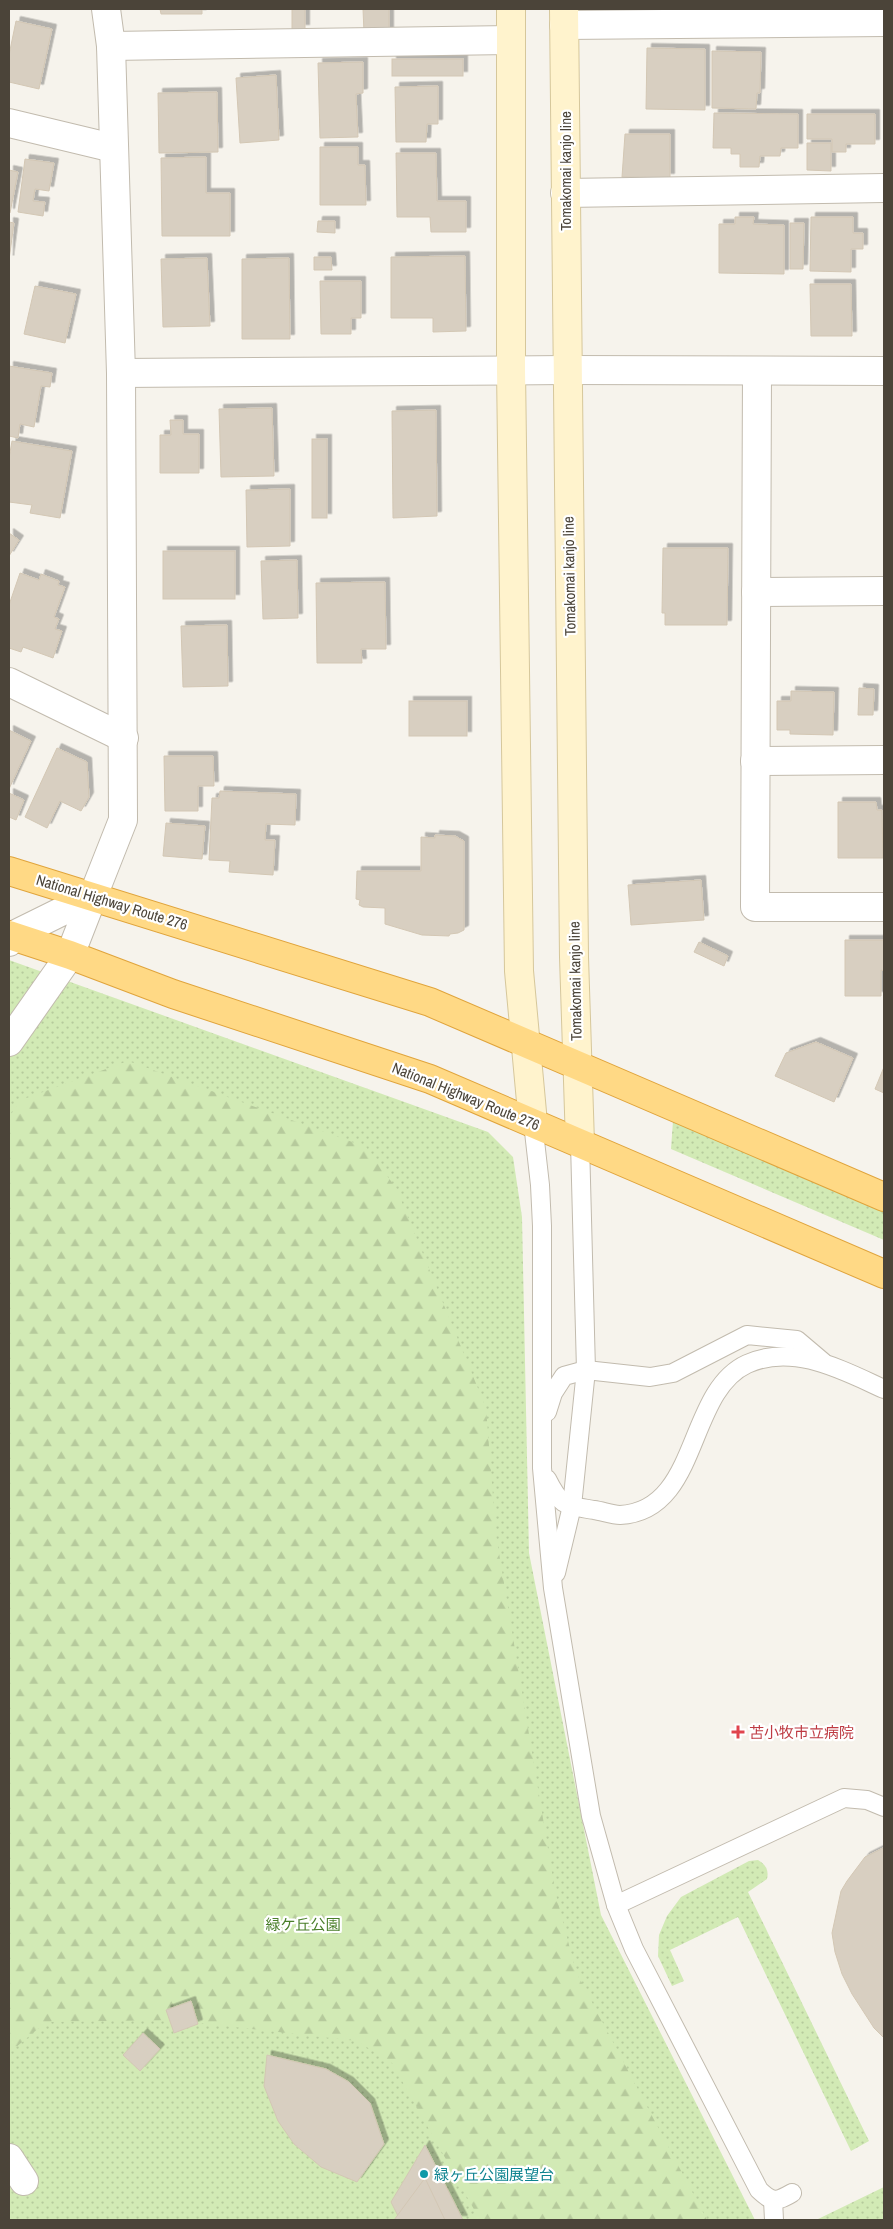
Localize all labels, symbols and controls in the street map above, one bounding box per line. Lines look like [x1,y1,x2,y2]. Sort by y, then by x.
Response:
street label: Tomakomai kanjo line [555,111,576,231]
street label: Tomakomai kanjo line [557,516,581,636]
street label: National Highway Route 276 [34,869,190,935]
street label: Tomakomai kanjo line [563,921,587,1041]
street label: National Highway Route 276 [389,1057,543,1135]
place label: 苫小牧市立病院 [749,1722,854,1743]
marker: 苫小牧市立病院 [731,1725,745,1739]
park label: 緑ケ丘公園 [265,1914,341,1935]
place label: 緑ヶ丘公園展望台 [434,2164,554,2185]
marker: 緑ヶ丘公園展望台 [418,2168,430,2180]

